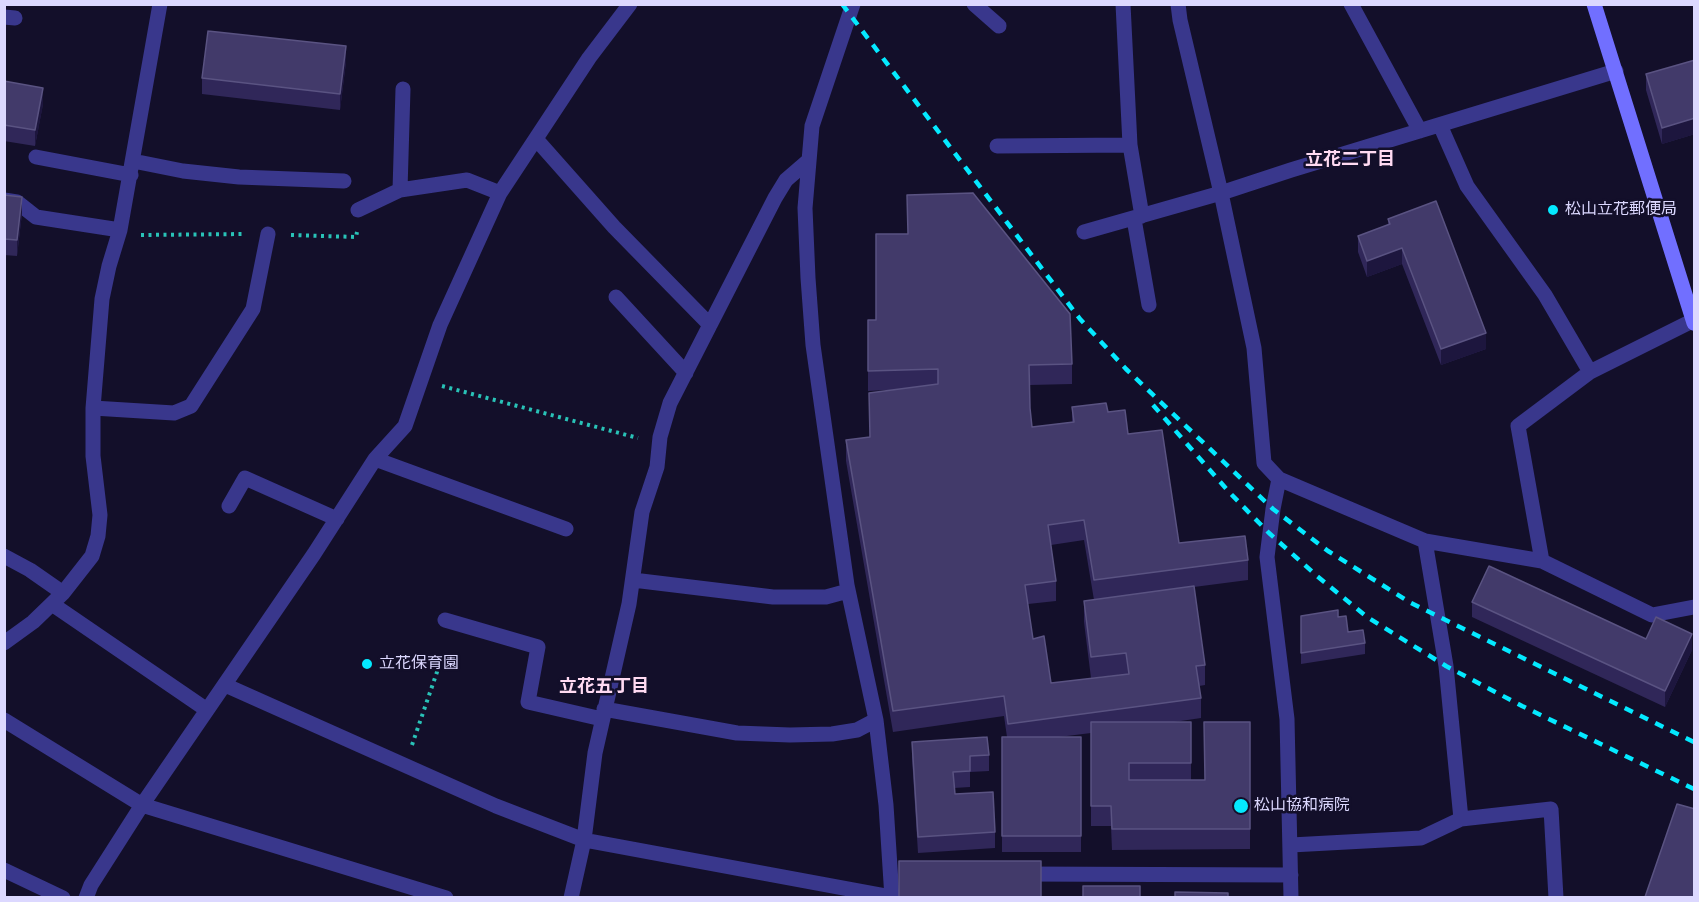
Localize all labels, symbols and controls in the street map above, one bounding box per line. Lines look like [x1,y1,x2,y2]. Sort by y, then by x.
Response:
district label: 立花二丁目 [1305,149,1395,171]
place label: 松山立花郵便局 [1565,200,1677,220]
marker: 松山立花郵便局 [1546,203,1560,217]
place label: 立花保育園 [379,654,459,674]
marker: 立花保育園 [360,657,374,671]
district label: 立花五丁目 [559,676,649,698]
place label: 松山協和病院 [1254,796,1350,816]
marker: 松山協和病院 [1232,797,1250,815]

